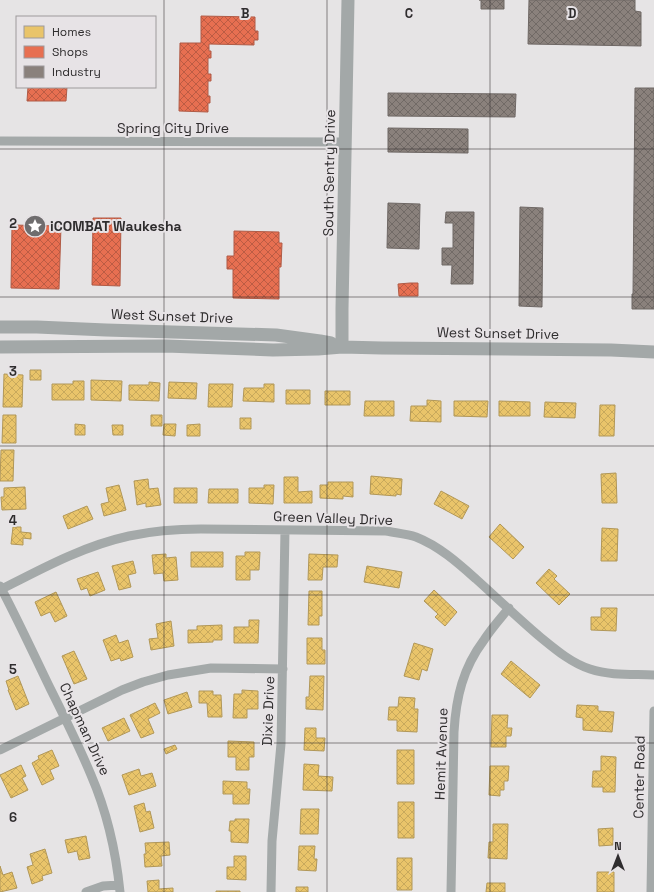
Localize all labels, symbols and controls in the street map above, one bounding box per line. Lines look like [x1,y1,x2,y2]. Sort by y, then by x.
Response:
text: B [241,5,250,22]
text: C [405,5,413,22]
text: D [568,5,577,22]
legend [16,16,156,88]
text: Homes [52,24,91,40]
text: Shops [52,44,88,60]
text: Industry [52,64,101,80]
street label: South Sentry Drive [319,109,339,237]
street label: Spring City Drive [117,119,229,137]
place icon: iCOMBAT Waukesha [22,213,48,239]
text: 2 [9,215,17,232]
place label: iCOMBAT Waukesha [50,217,182,235]
street label: West Sunset Drive [111,305,233,327]
street label: West Sunset Drive [437,323,559,343]
text: 3 [9,363,17,380]
street label: Green Valley Drive [273,507,393,529]
text: 4 [9,512,17,529]
text: 5 [9,661,17,678]
street label: Dixie Drive [258,676,278,746]
street label: Chapman Drive [56,680,114,778]
street label: Hemit Avenue [430,708,452,800]
street label: Center Road [629,735,649,819]
text: 6 [9,809,17,826]
north arrow [598,836,638,876]
text: N [614,839,622,853]

